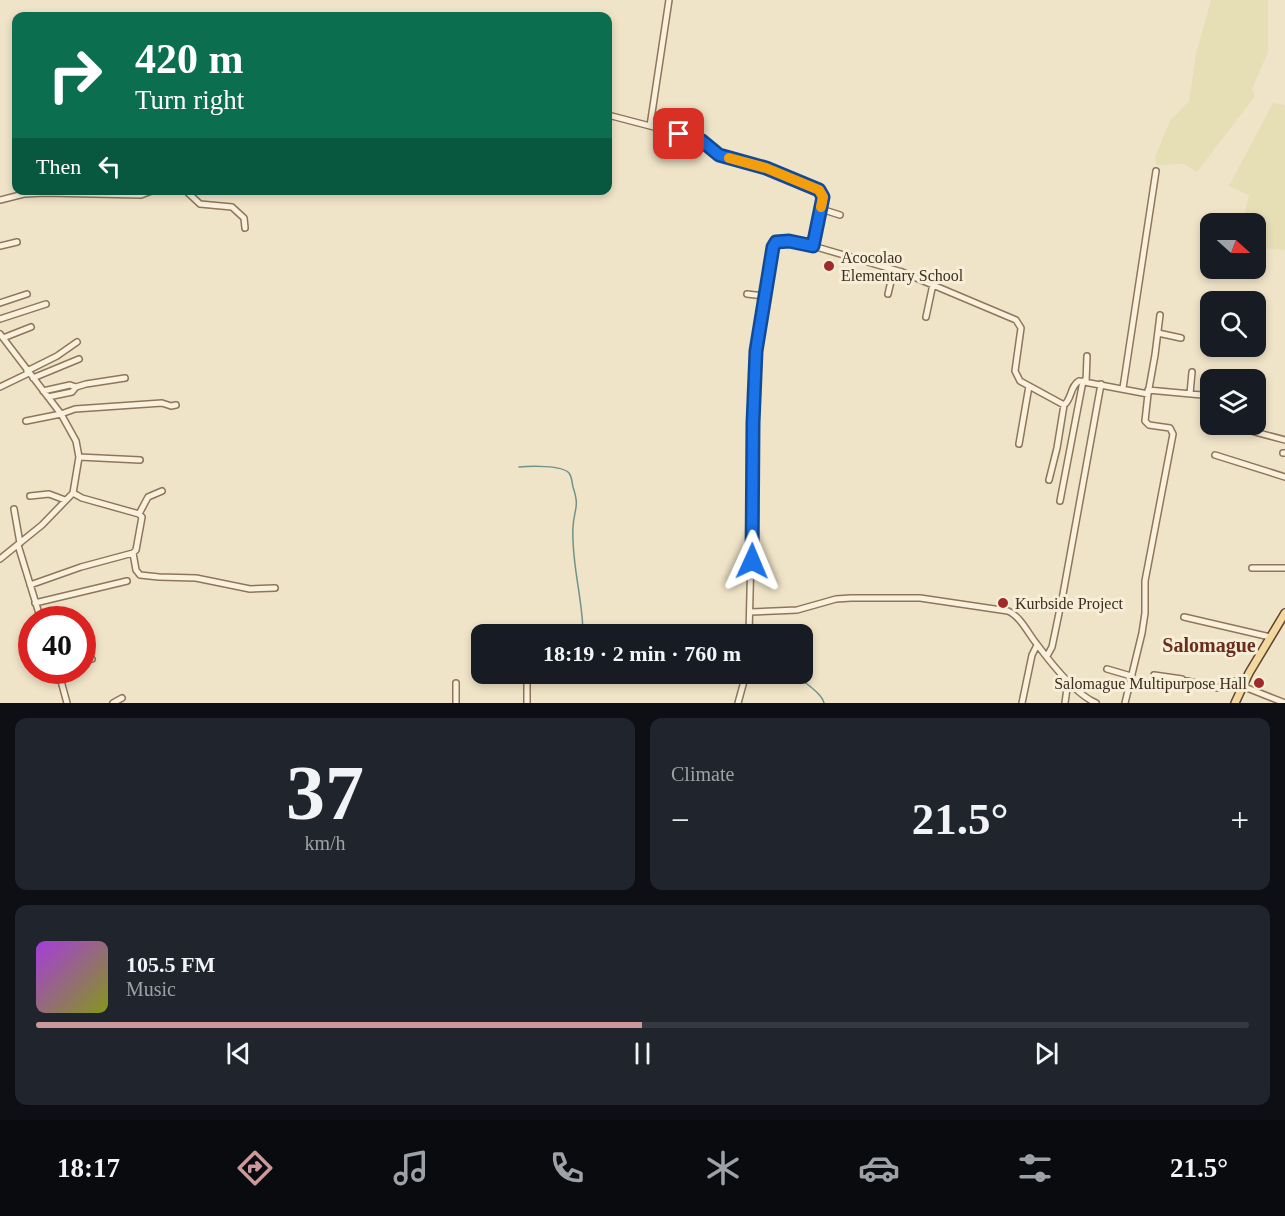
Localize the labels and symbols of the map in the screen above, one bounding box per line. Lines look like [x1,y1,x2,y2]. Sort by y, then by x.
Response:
pin [653,108,704,159]
north arrow [1200,213,1266,279]
place label: Acocolao Elementary School [841,249,964,285]
marker: Acocolao Elementary School [822,259,836,273]
position arrow [720,529,784,593]
place label: Kurbside Project [1015,595,1124,613]
marker: Kurbside Project [996,596,1010,610]
speed limit sign: 40 [18,606,96,684]
district label: Salomague [1162,634,1256,657]
place label: Salomague Multipurpose Hall [1054,675,1248,693]
marker: Salomague Multipurpose Hall [1252,676,1266,690]

